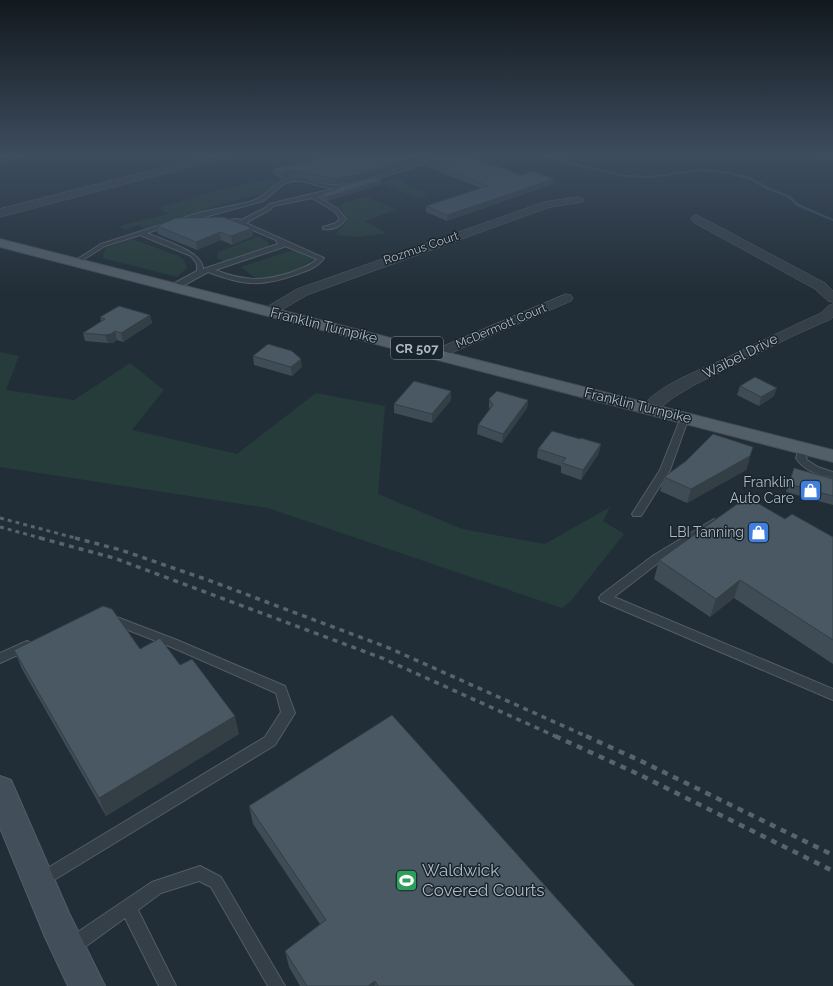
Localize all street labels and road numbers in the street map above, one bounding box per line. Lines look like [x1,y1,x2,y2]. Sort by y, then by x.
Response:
street label: Rozmus Court [382,229,460,267]
street label: McDermott Court [454,301,548,351]
street label: Franklin Turnpike [269,304,379,346]
street label: Waibel Drive [700,330,780,382]
road number: CR 507 [391,337,443,359]
street label: Franklin Turnpike [583,384,693,426]

